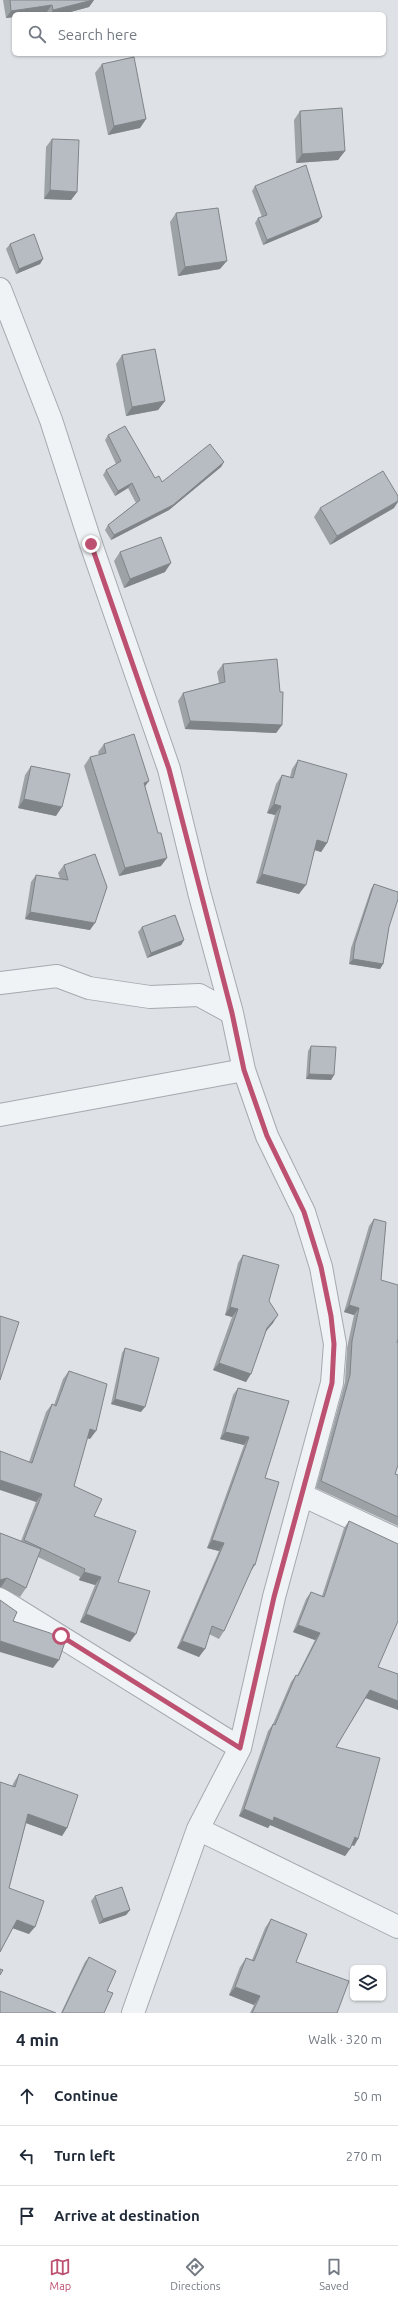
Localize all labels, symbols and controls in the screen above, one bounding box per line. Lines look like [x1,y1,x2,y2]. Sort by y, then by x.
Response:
search box [12,12,386,56]
icon: search [26,23,48,45]
text: Search here [58,26,137,43]
route end [82,535,100,553]
route start [52,1627,70,1645]
map controls [350,1965,386,2001]
button: layers [350,1965,386,2001]
text: 4 min [16,2030,59,2049]
text: Walk · 320 m [308,2032,382,2046]
icon: ahead [16,2085,38,2107]
text: Continue [54,2087,118,2104]
text: 50 m [353,2089,382,2103]
icon: left [16,2145,38,2167]
text: Turn left [54,2147,115,2164]
text: 270 m [346,2149,382,2163]
icon: arrive [16,2205,38,2227]
text: Arrive at destination [54,2207,200,2224]
tab: Map [49,2256,71,2292]
tab: Directions [170,2256,221,2292]
tab: Saved [319,2256,349,2292]

